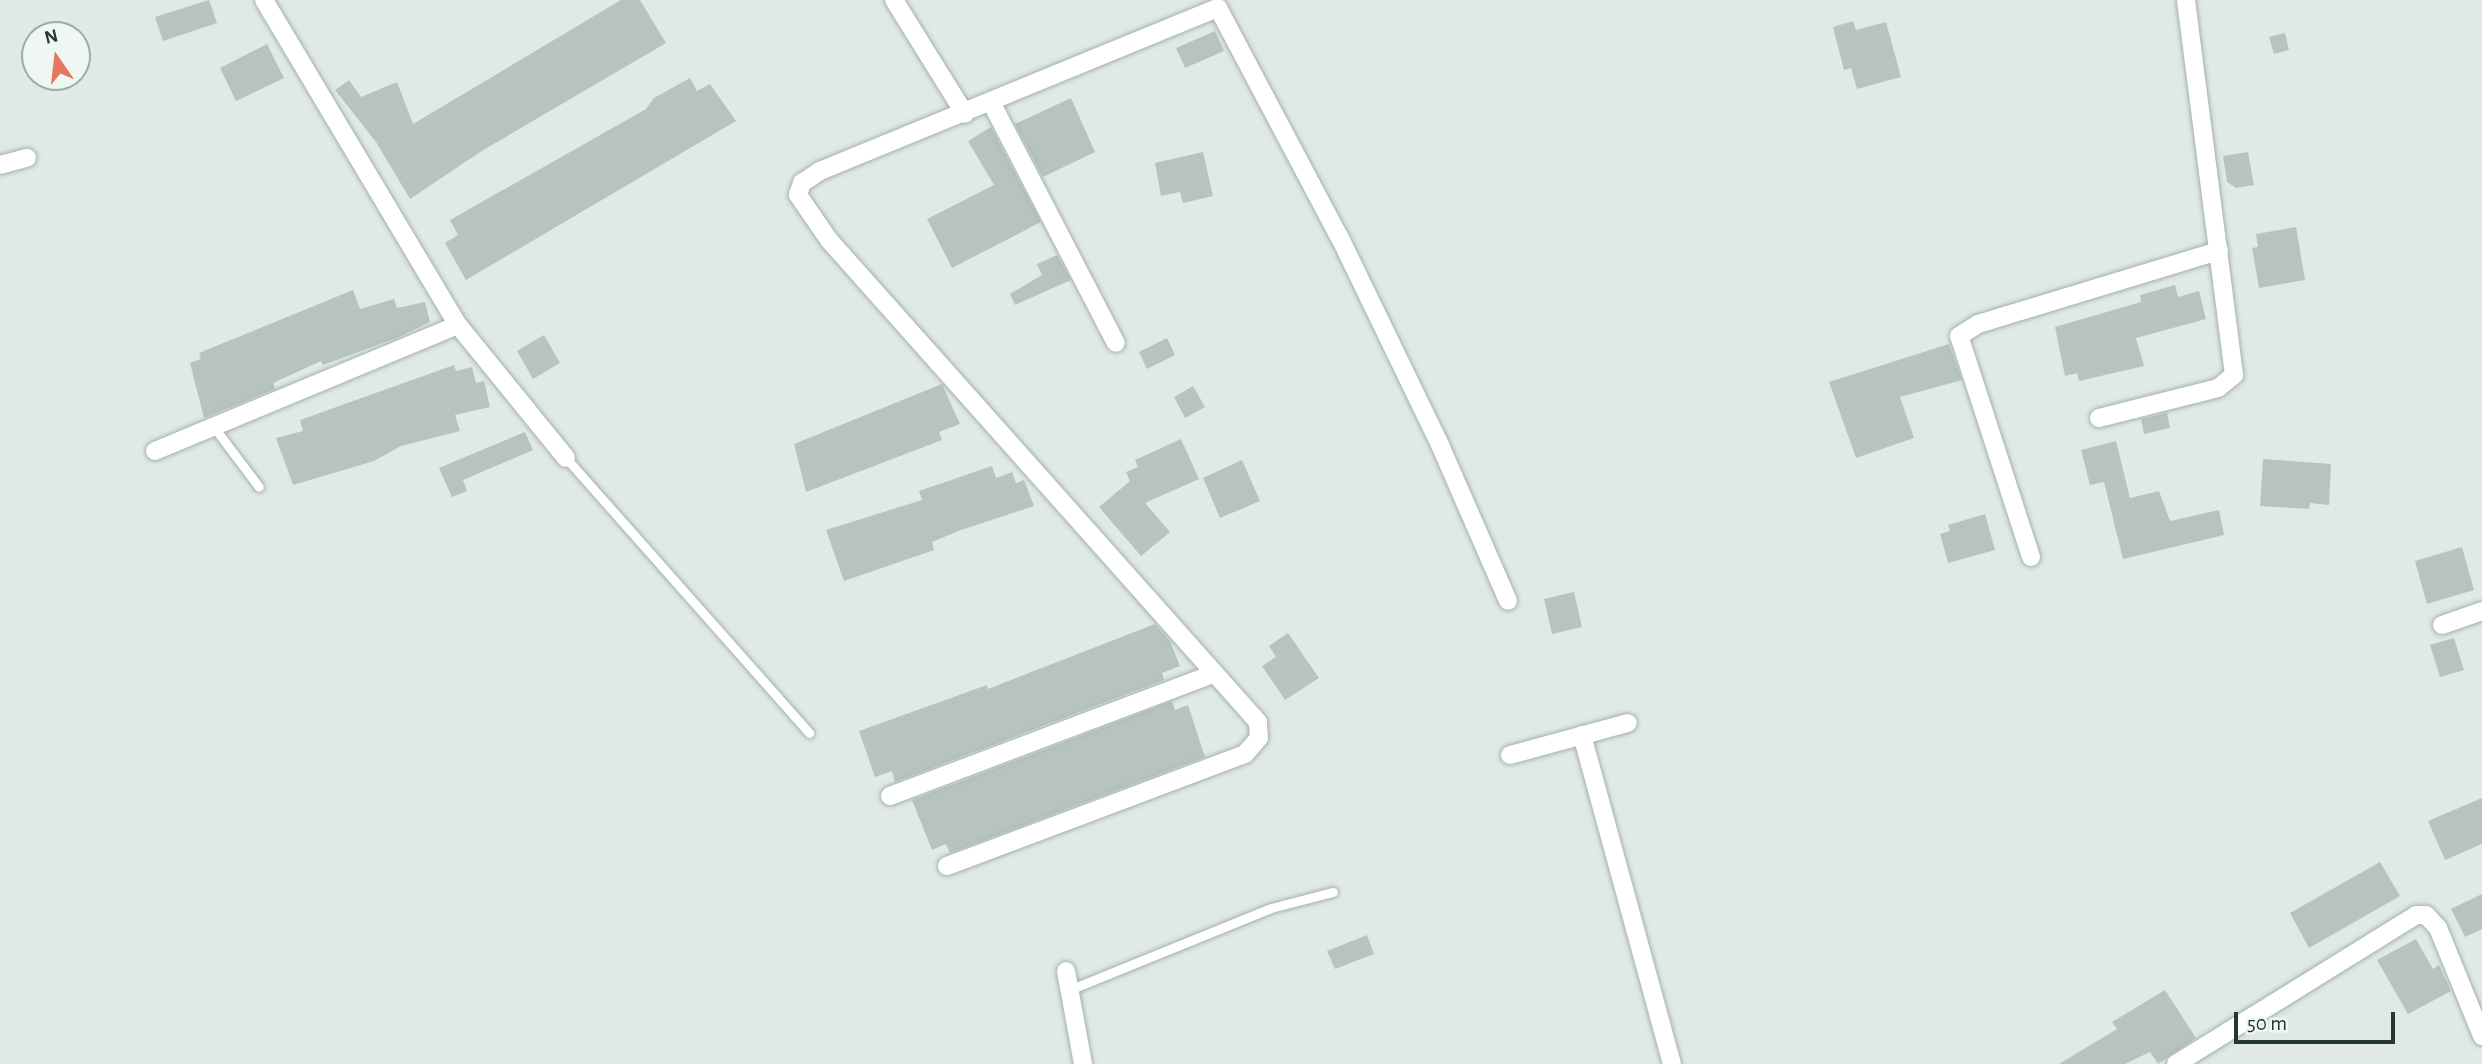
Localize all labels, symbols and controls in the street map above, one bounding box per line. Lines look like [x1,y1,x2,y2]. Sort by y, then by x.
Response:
north arrow [21,21,91,91]
text: N [43,26,60,48]
scale bar [2237,998,2398,1042]
text: 50 m [2247,1013,2287,1034]

